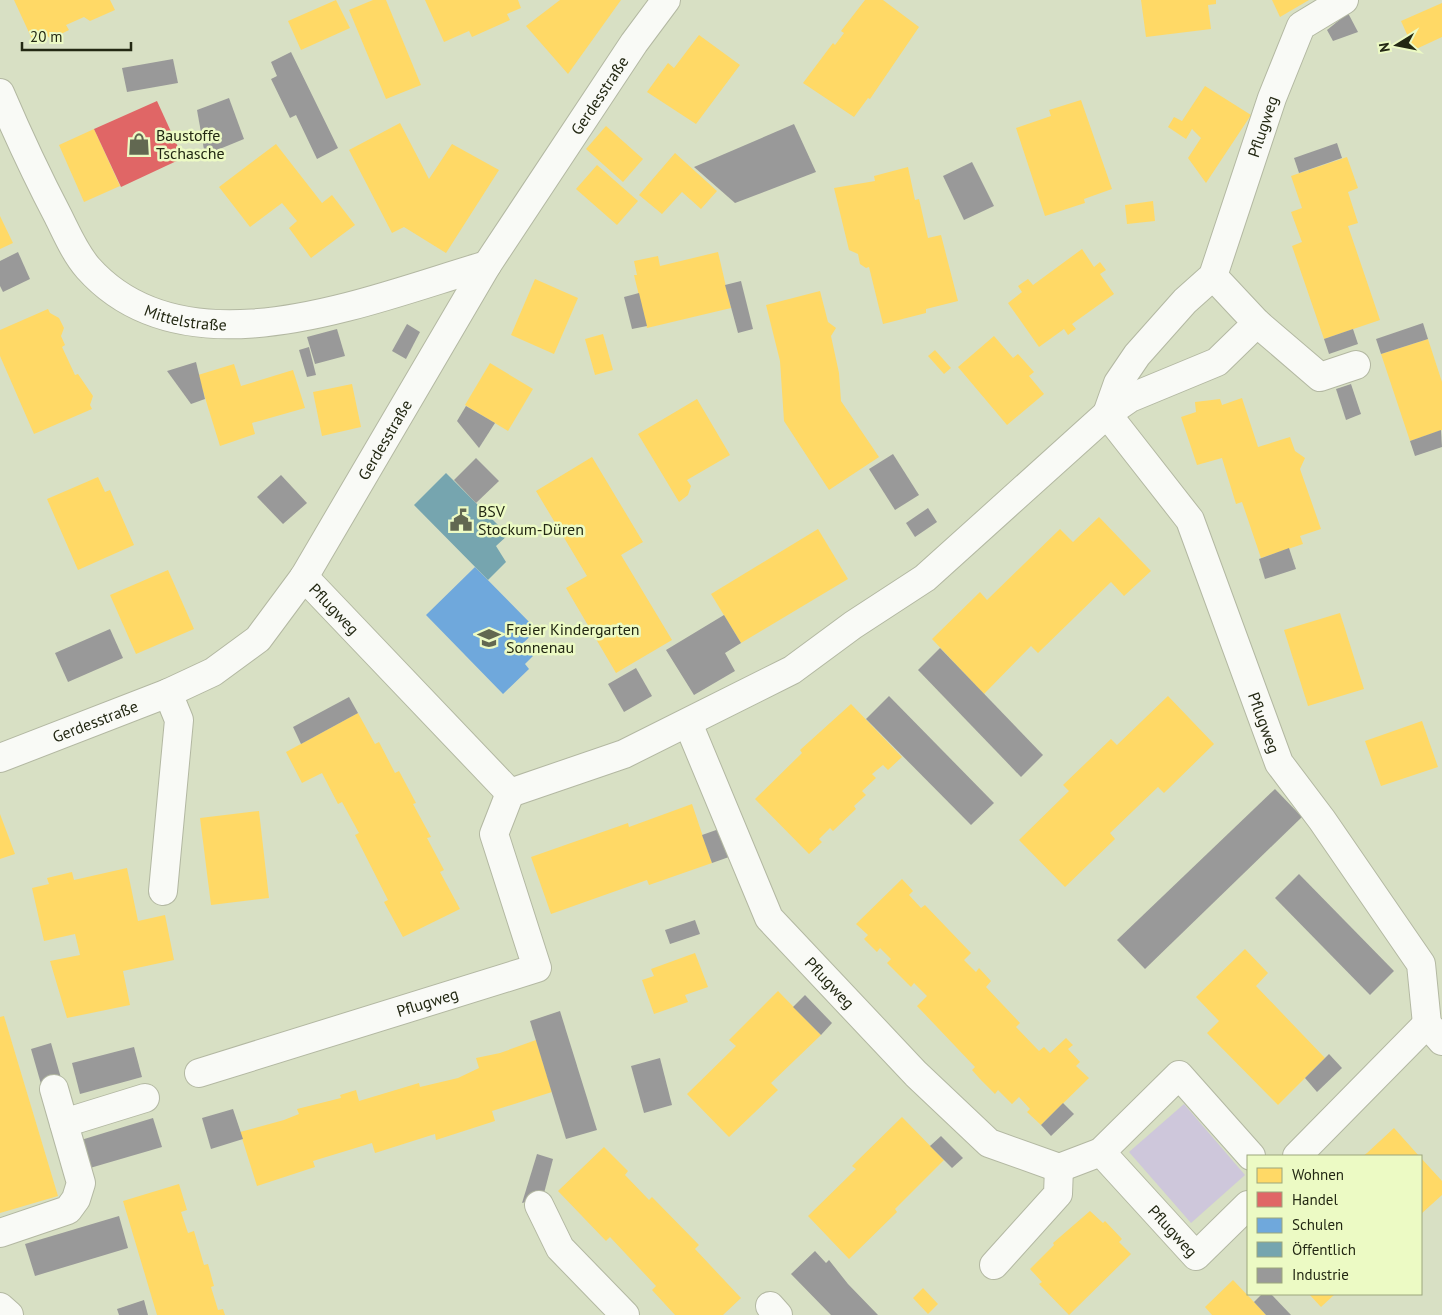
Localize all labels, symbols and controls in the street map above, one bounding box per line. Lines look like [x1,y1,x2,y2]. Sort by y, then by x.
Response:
scale bar [22,20,131,52]
north arrow [1372,20,1422,70]
text: 20 m [30,27,63,46]
text: N [1375,41,1394,53]
street label: Gerdesstraße [566,52,633,138]
street label: Pflugweg [1243,93,1282,160]
place label: Baustoffe Tschasche [156,125,225,163]
shop icon: Baustoffe Tschasche [126,131,152,157]
street label: Mittelstraße [142,300,227,334]
street label: Gerdesstraße [353,396,416,484]
place label: BSV Stockum-Düren [478,501,584,539]
public building icon: BSV Stockum-Düren [448,507,474,533]
street label: Pflugweg [305,579,364,639]
place label: Freier Kindergarten Sonnenau [506,619,640,657]
school or university icon: Freier Kindergarten Sonnenau [476,625,502,651]
street label: Pflugweg [1244,689,1285,756]
street label: Gerdesstraße [50,696,141,747]
street label: Pflugweg [801,953,859,1013]
street label: Pflugweg [394,983,461,1021]
legend [1247,1155,1422,1295]
text: Wohnen [1292,1165,1344,1184]
text: Handel [1292,1190,1338,1209]
street label: Pflugweg [1144,1201,1202,1261]
text: Schulen [1292,1215,1343,1234]
text: Öffentlich [1292,1240,1356,1259]
text: Industrie [1292,1265,1349,1284]

